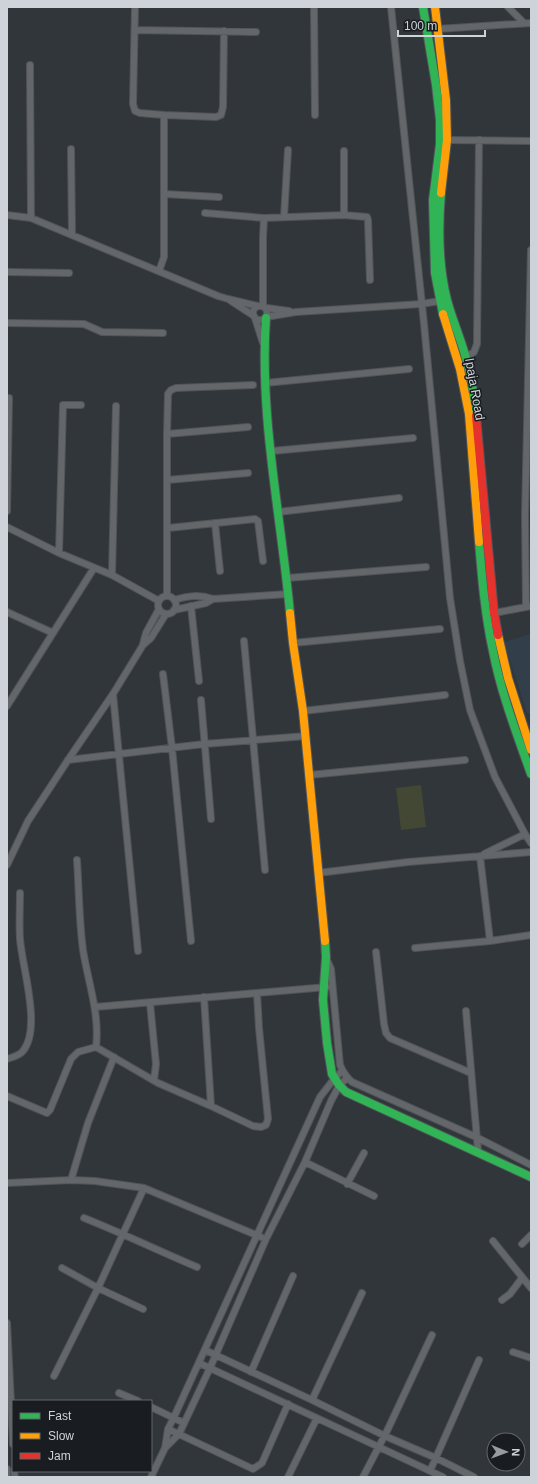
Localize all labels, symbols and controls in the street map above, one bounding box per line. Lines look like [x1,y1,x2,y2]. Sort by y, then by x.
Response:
scale bar [398,12,485,38]
text: 100 m [404,19,437,33]
street label: Ipaja Road [462,357,488,421]
legend [12,1400,152,1472]
text: Fast [48,1409,72,1423]
text: Slow [48,1429,74,1443]
north arrow [486,1432,526,1472]
text: N [510,1448,522,1456]
text: Jam [48,1449,71,1463]

